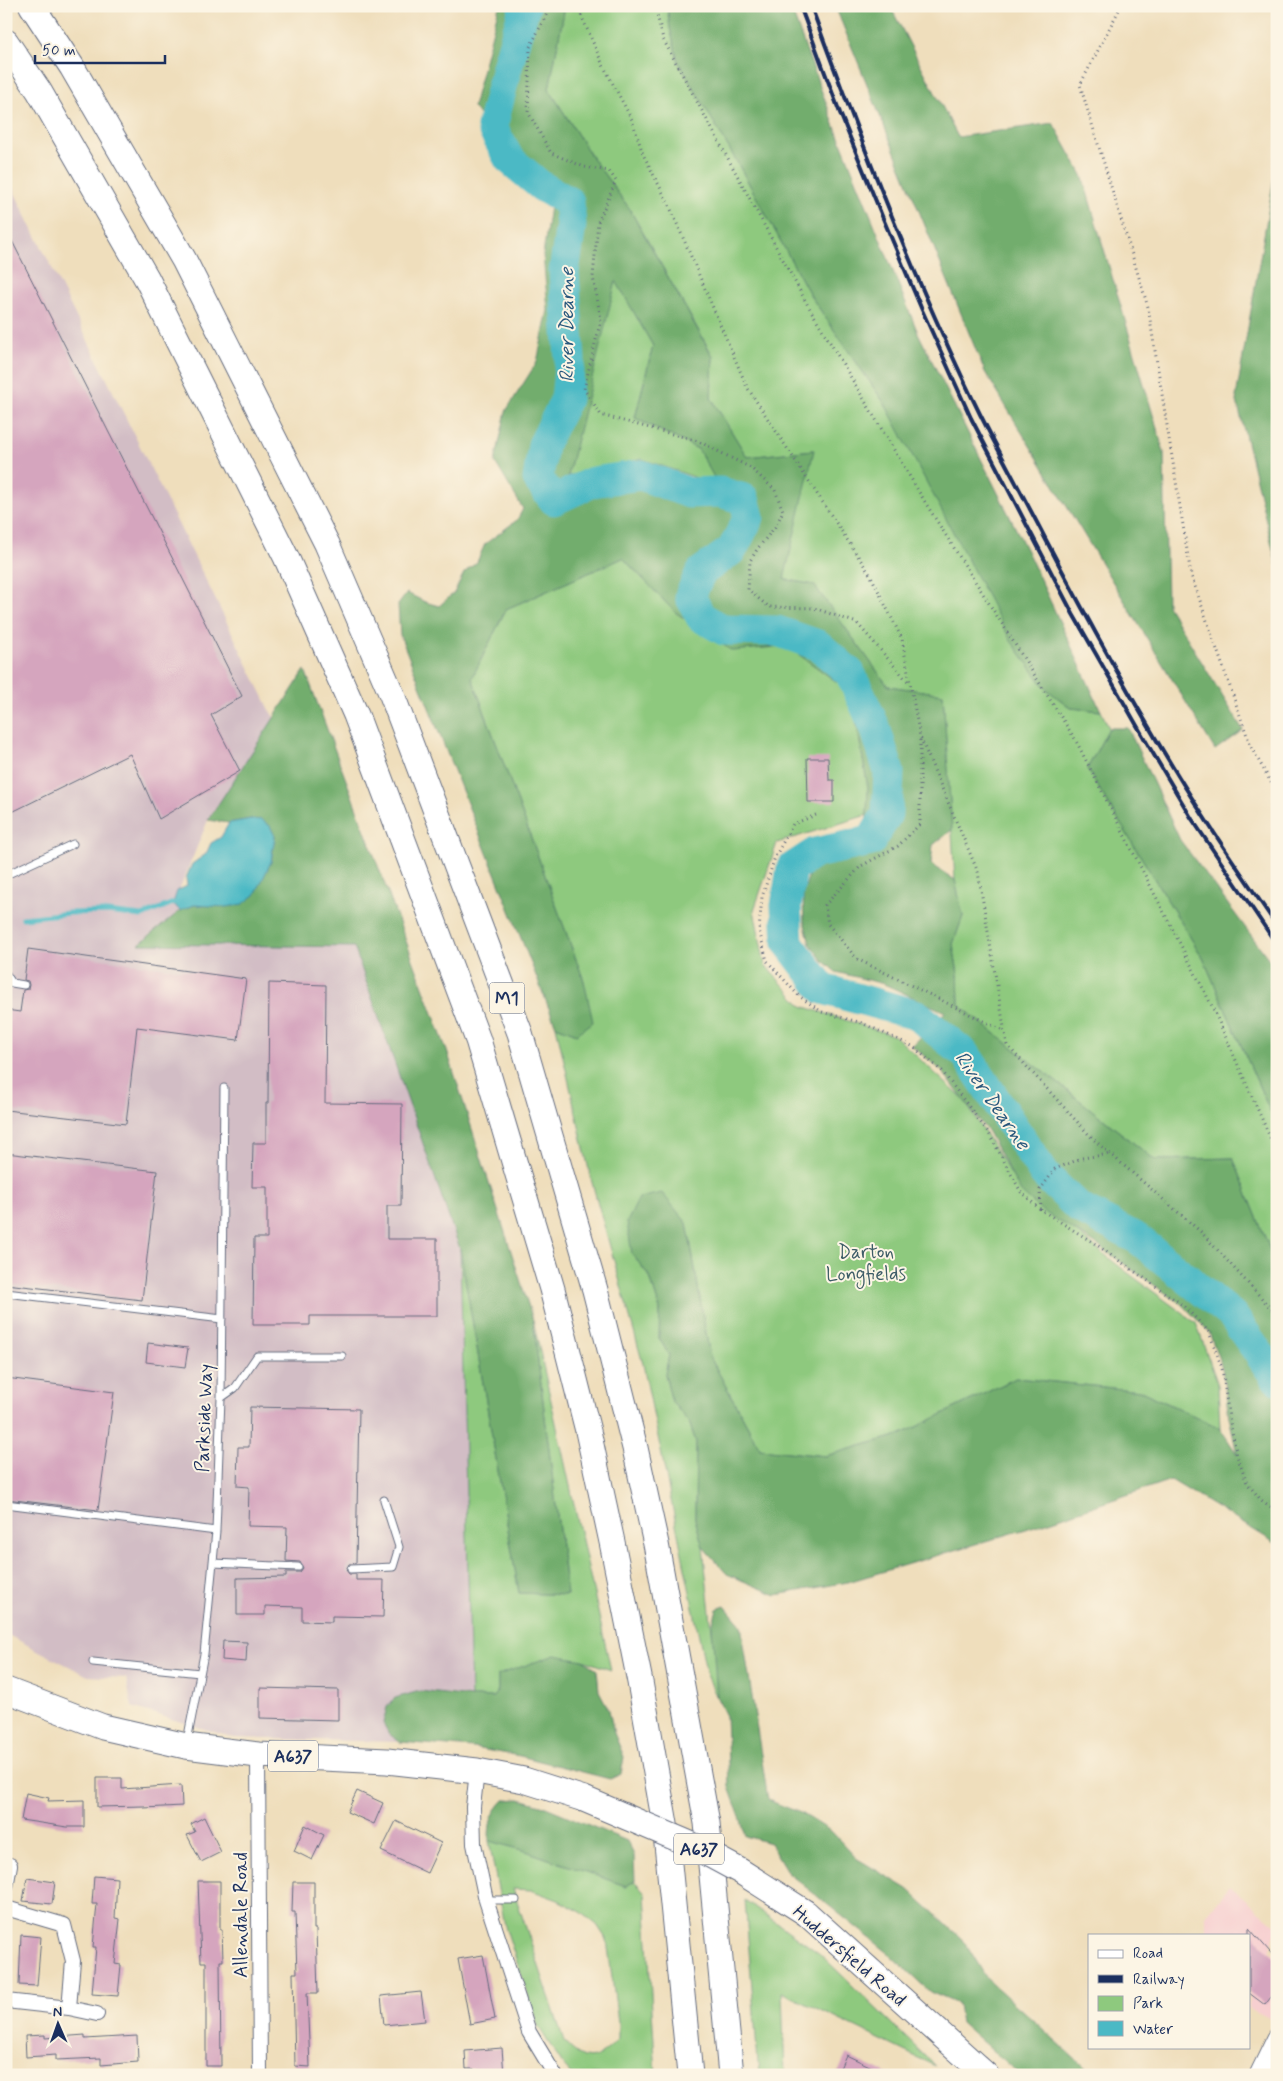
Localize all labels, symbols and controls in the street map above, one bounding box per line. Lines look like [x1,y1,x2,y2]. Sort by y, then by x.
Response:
scale bar [35,32,165,64]
text: 50 m [42,41,76,61]
water label: River Dearne [554,267,581,382]
road number: M1 [490,982,524,1014]
water label: River Dearne [948,1046,1036,1156]
park label: Darton Longfields [826,1240,906,1289]
street label: Parkside Way [190,1363,220,1473]
road number: A637 [268,1740,318,1772]
road number: A637 [674,1834,724,1865]
street label: Allendale Road [229,1852,254,1978]
street label: Huddersfield Road [787,1900,911,2012]
legend [1088,1934,1250,2048]
text: Road [1133,1944,1163,1964]
text: Railway [1133,1970,1185,1990]
text: Park [1133,1994,1163,2014]
north arrow [32,1998,82,2048]
text: N [53,2003,63,2021]
text: Water [1133,2020,1173,2040]

